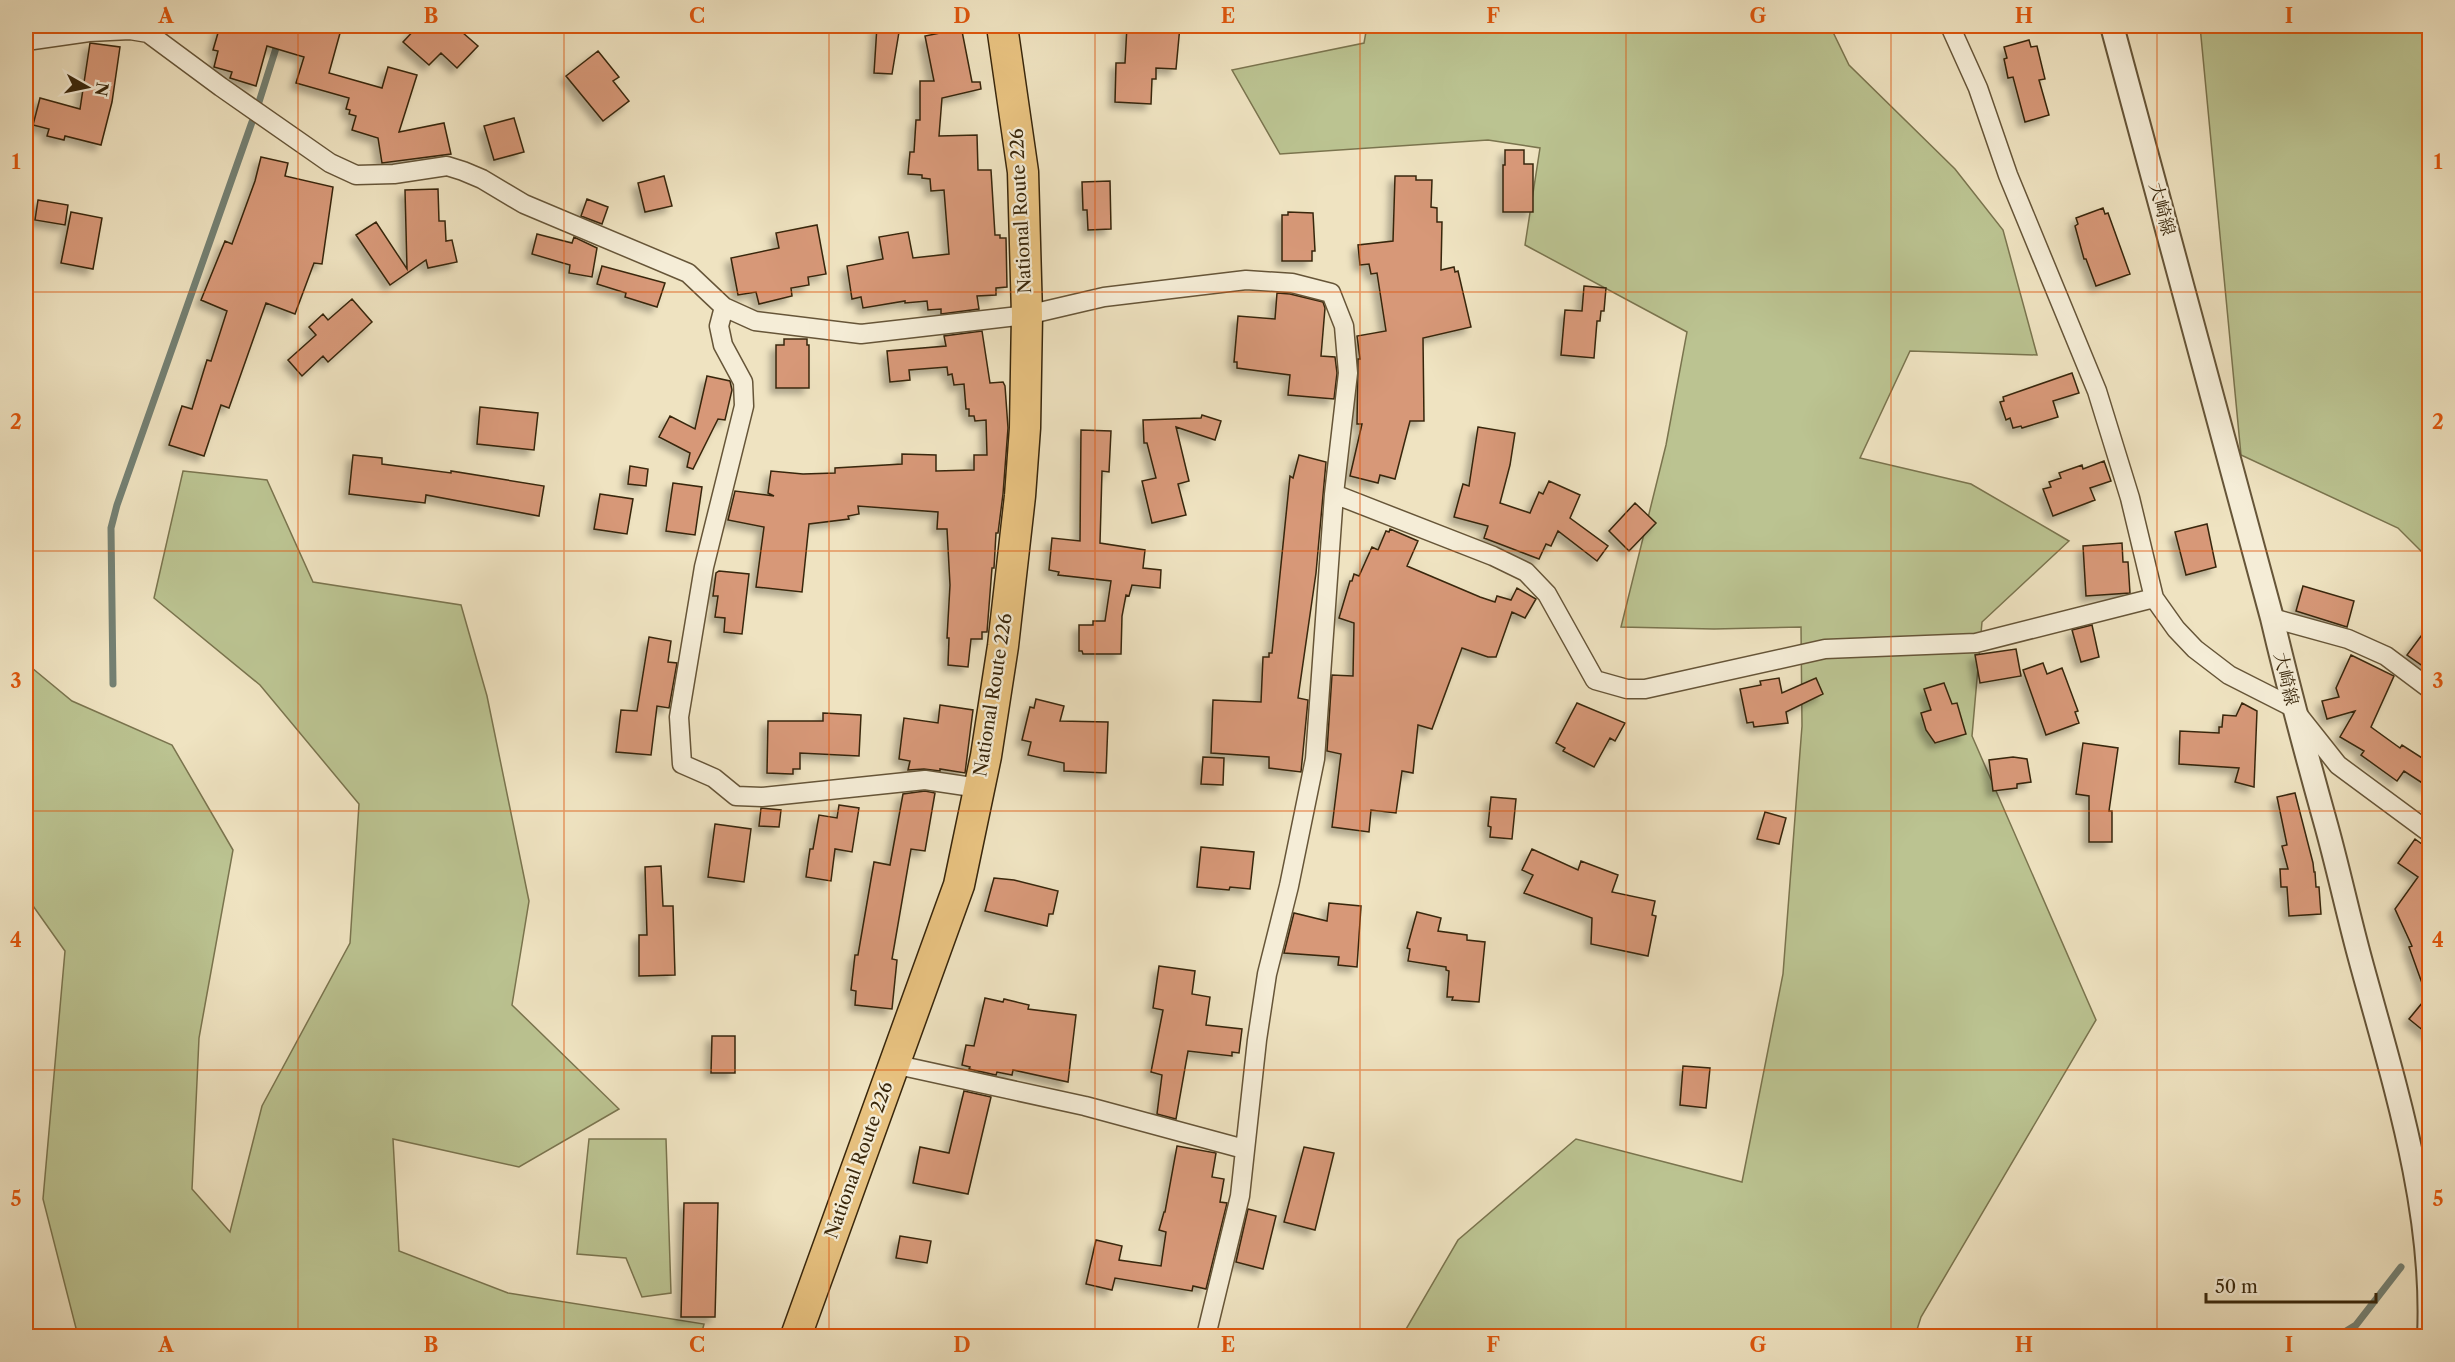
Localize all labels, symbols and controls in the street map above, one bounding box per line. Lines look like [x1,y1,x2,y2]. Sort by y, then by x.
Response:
text: A [157,4,174,28]
text: B [424,4,439,28]
text: C [689,4,705,28]
text: D [953,4,971,28]
text: E [1221,4,1235,28]
text: F [1486,4,1500,28]
text: G [1750,4,1767,28]
text: H [2015,4,2033,28]
text: I [2285,4,2293,28]
north arrow [57,57,117,117]
text: N [91,81,113,98]
street label: National Route 226 [1006,128,1036,294]
text: 1 [12,150,21,174]
text: 1 [2434,150,2443,174]
street label: 大崎線 [2144,180,2180,238]
text: 2 [10,410,22,434]
text: 2 [2432,410,2444,434]
street label: National Route 226 [969,612,1017,778]
street label: 大崎線 [2269,650,2303,708]
text: 3 [10,669,22,693]
text: 3 [2432,669,2444,693]
text: 4 [10,928,22,952]
text: 4 [2432,928,2444,952]
street label: National Route 226 [820,1079,898,1241]
text: 5 [10,1187,22,1211]
text: 5 [2432,1187,2444,1211]
scale bar [2206,1266,2376,1304]
text: 50 m [2215,1276,2258,1298]
text: A [157,1333,174,1357]
text: B [424,1333,439,1357]
text: C [689,1333,705,1357]
text: D [953,1333,971,1357]
text: E [1221,1333,1235,1357]
text: F [1486,1333,1500,1357]
text: G [1750,1333,1767,1357]
text: H [2015,1333,2033,1357]
text: I [2285,1333,2293,1357]

